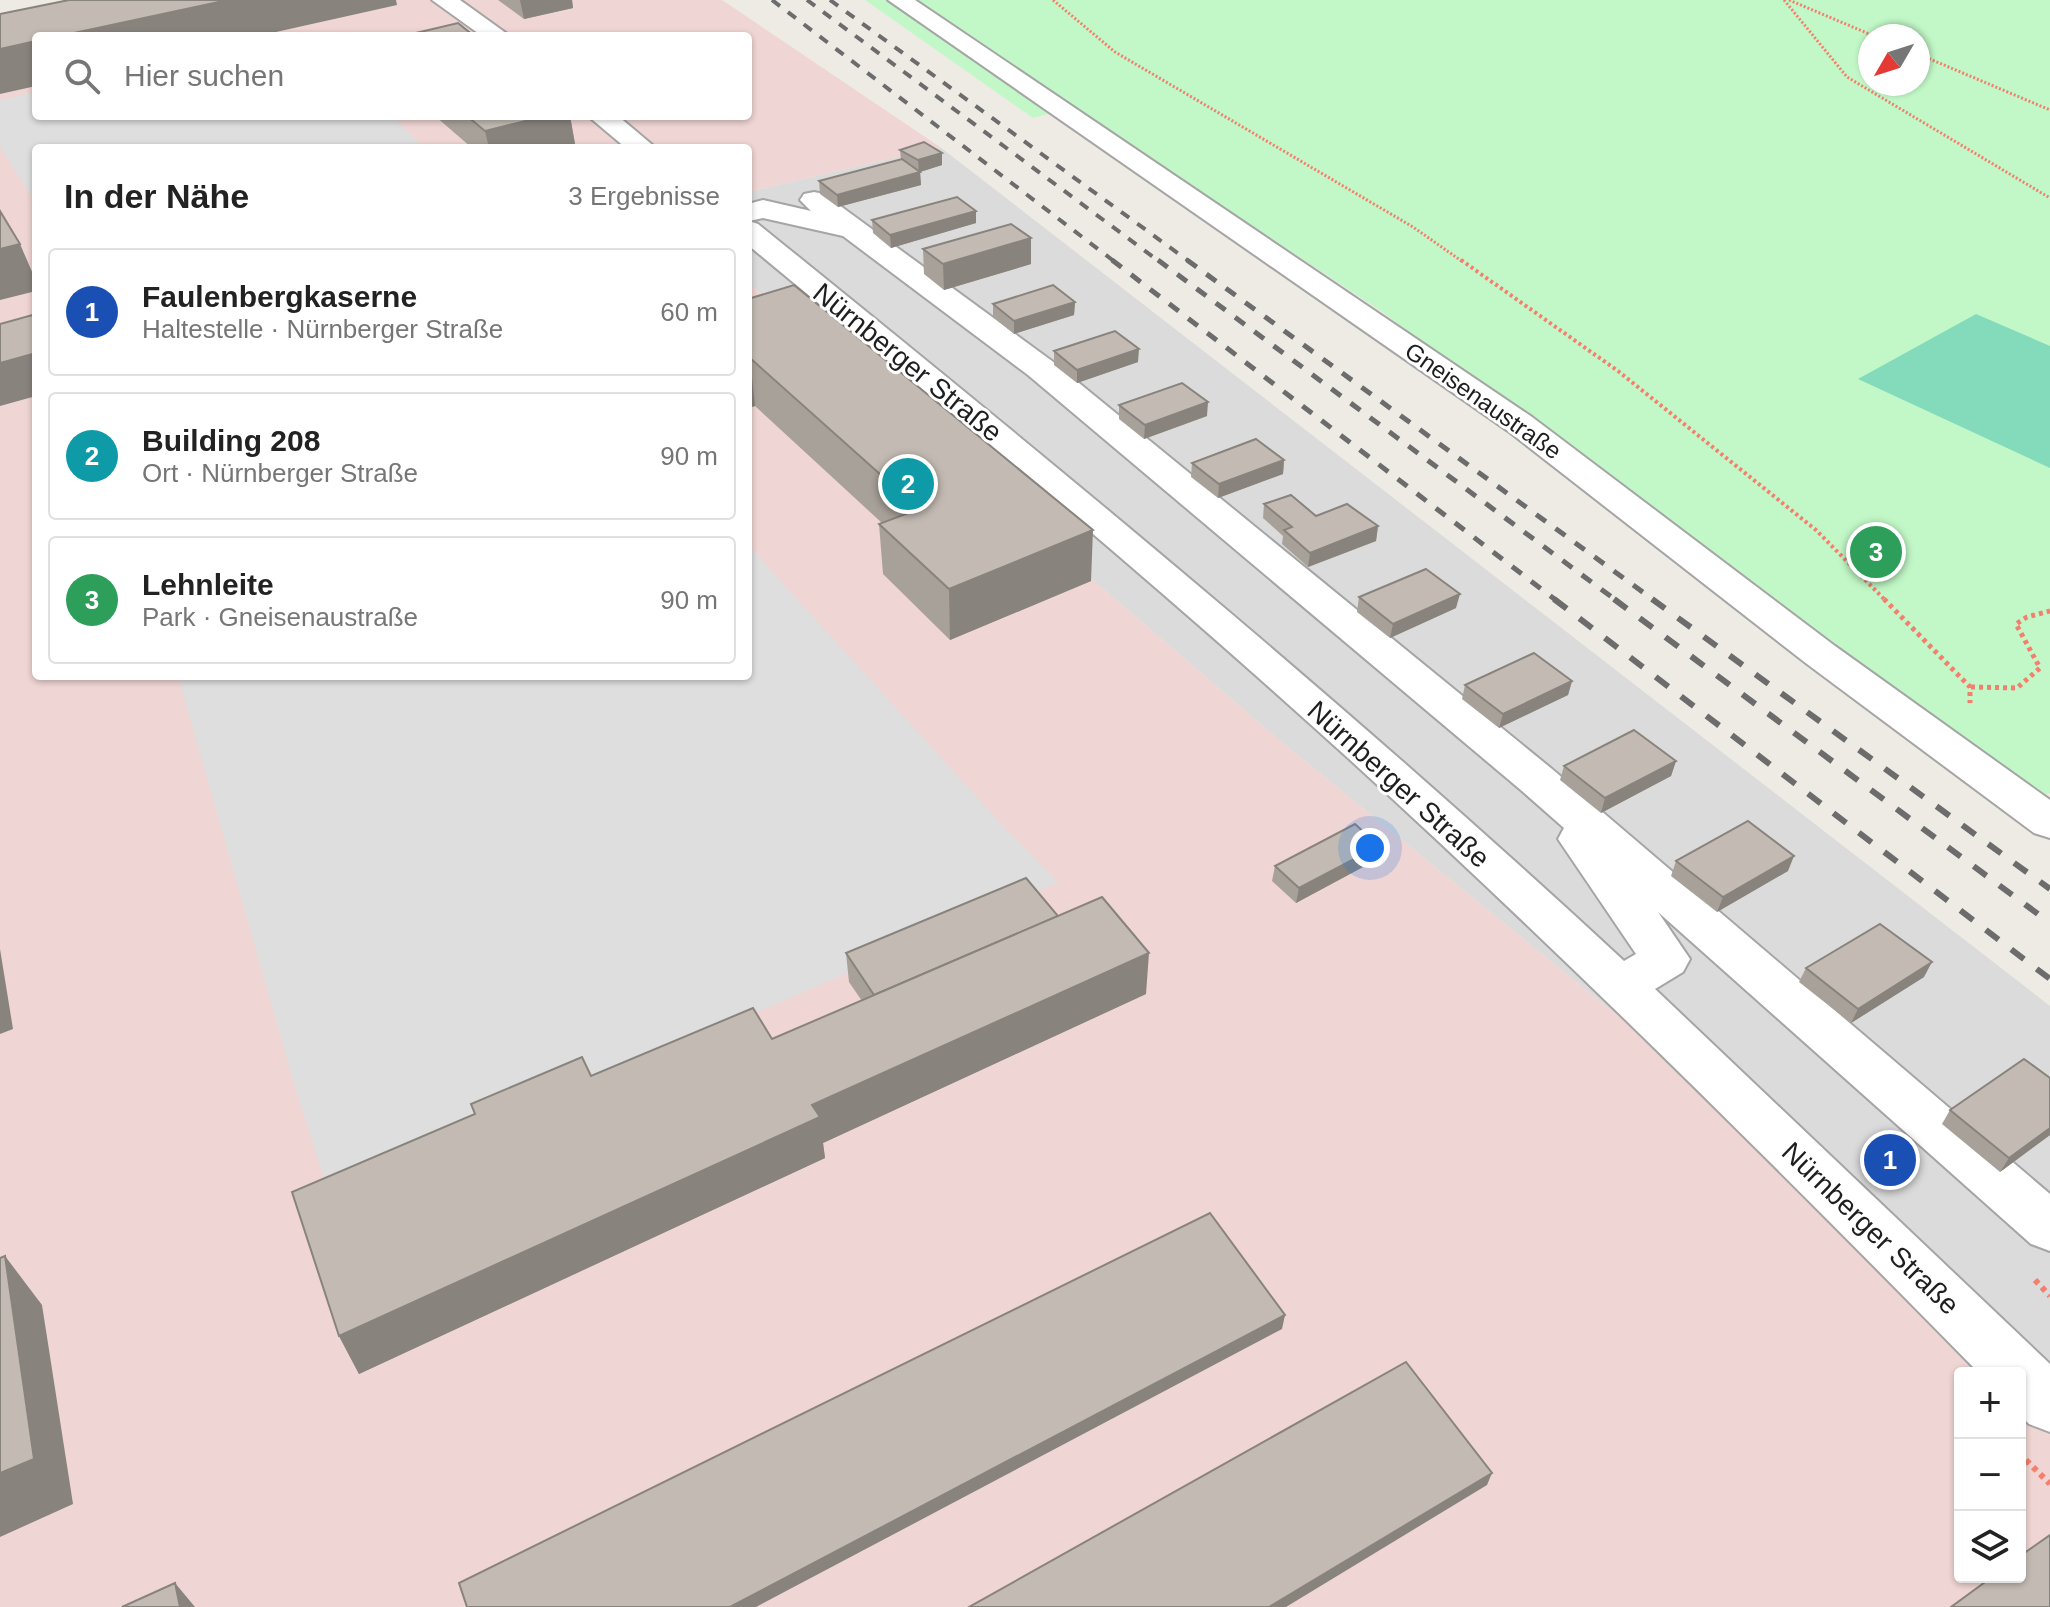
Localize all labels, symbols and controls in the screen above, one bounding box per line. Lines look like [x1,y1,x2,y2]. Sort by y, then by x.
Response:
north arrow [1858,24,1930,96]
search box [32,32,752,120]
icon: search [60,54,104,98]
text: Hier suchen [124,59,284,92]
text: In der Nähe [64,177,249,215]
text: 3 Ergebnisse [568,181,720,211]
street label: Nürnberger Straße [807,277,1008,448]
text: Faulenbergkaserne [142,280,417,313]
text: 1 [85,297,99,327]
text: 60 m [660,297,718,327]
text: Haltestelle · Nürnberger Straße [142,314,503,344]
street label: Gneisenaustraße [1400,337,1566,464]
text: Building 208 [142,424,320,457]
text: 2 [85,441,99,471]
text: 90 m [660,441,718,471]
pin: 2 [882,454,934,514]
text: Ort · Nürnberger Straße [142,458,418,488]
pin: 3 [1850,522,1902,582]
text: Lehnleite [142,568,274,601]
text: 3 [85,585,99,615]
text: 90 m [660,585,718,615]
text: Park · Gneisenaustraße [142,602,418,632]
street label: Nürnberger Straße [1302,695,1496,874]
your location [1350,828,1390,868]
pin: 1 [1864,1130,1916,1190]
street label: Nürnberger Straße [1776,1136,1965,1321]
map controls [1954,1367,2026,1583]
button: + [1954,1367,2026,1439]
button: − [1954,1439,2026,1511]
button: layers [1954,1511,2026,1583]

